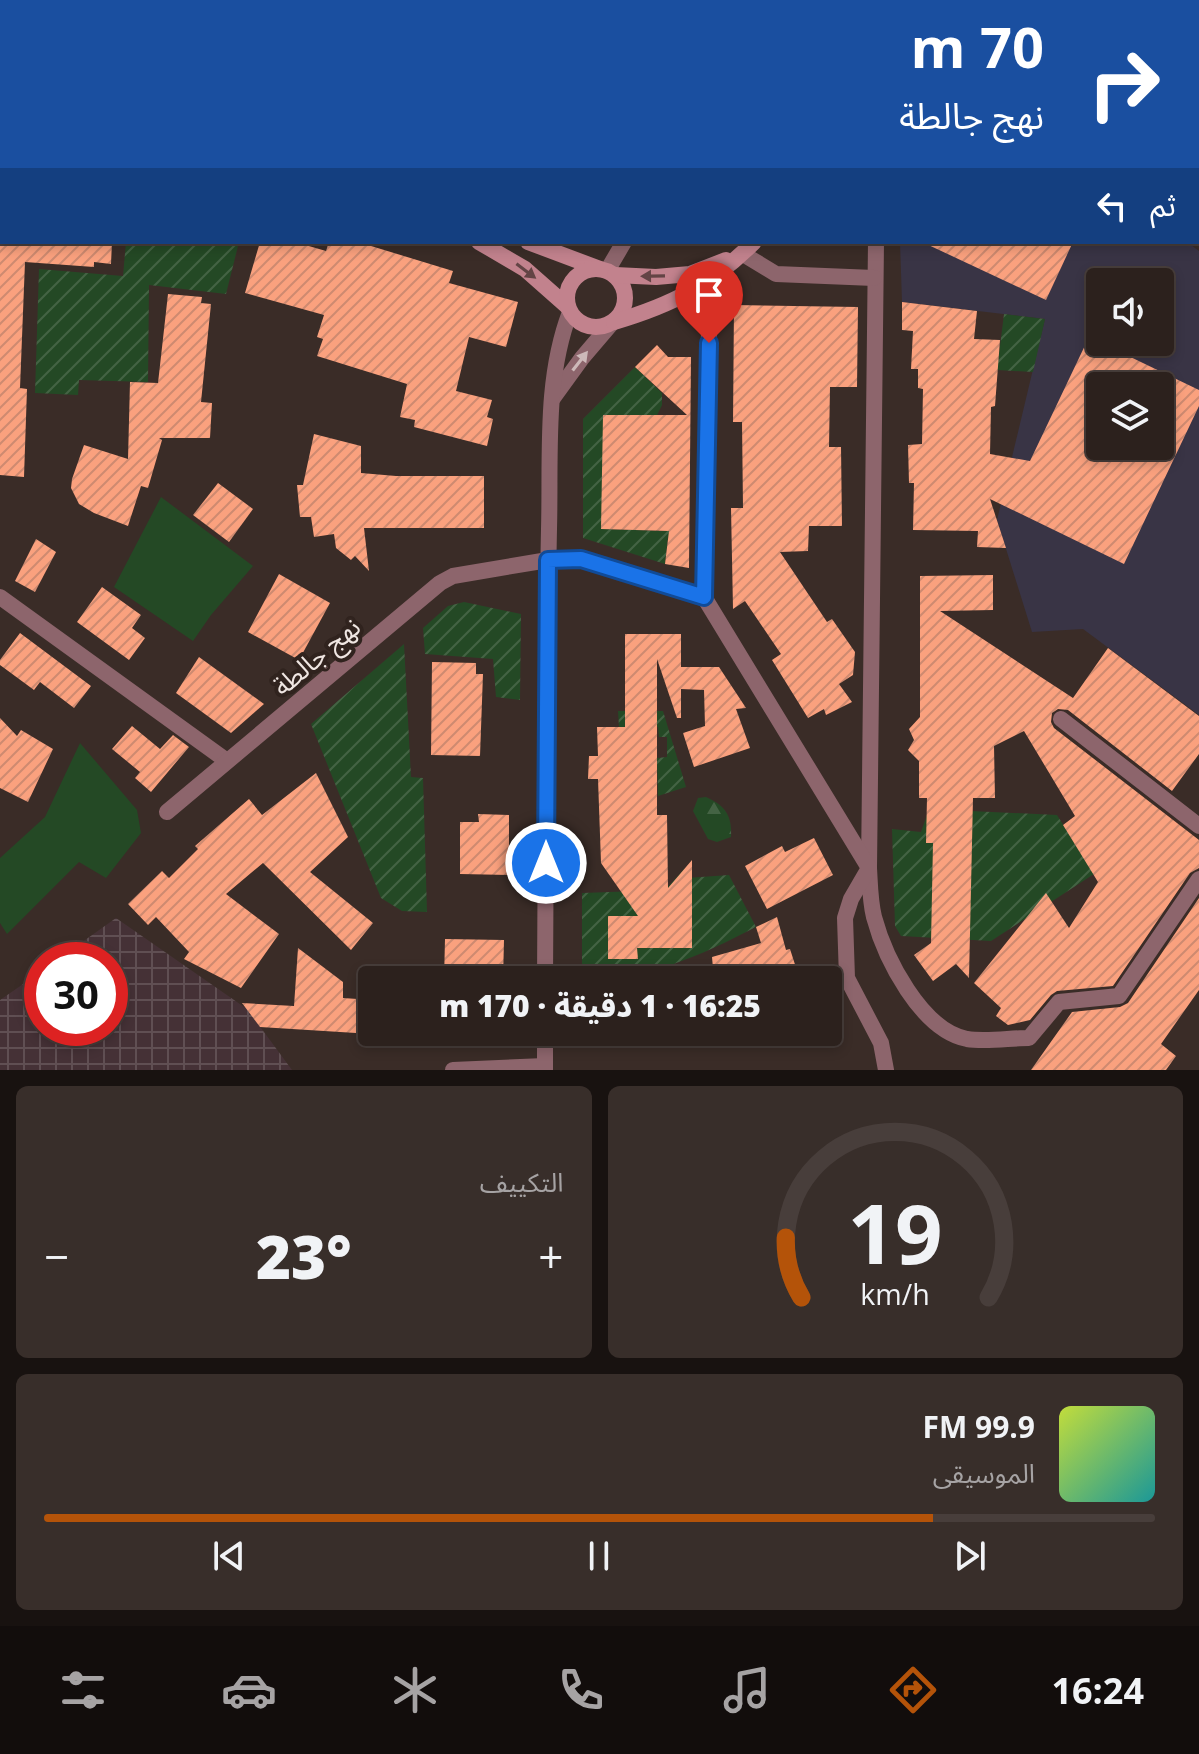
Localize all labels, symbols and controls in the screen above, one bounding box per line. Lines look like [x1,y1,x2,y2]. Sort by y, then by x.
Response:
text: 70 m [910,8,1044,84]
icon: right [1072,32,1176,136]
text: نهج جالطة [899,91,1044,140]
icon: left [1090,184,1134,228]
text: ثم [1150,184,1176,225]
pin [675,261,743,343]
one-way arrow [515,263,537,279]
map controls [1086,268,1174,460]
button: sound [1086,268,1174,356]
one-way arrow [639,270,665,282]
icon: arrive [687,273,731,317]
one-way arrow [572,351,588,371]
button: layers [1086,372,1174,460]
street label: نهج جالطة [264,609,370,706]
position arrow [504,821,588,905]
speed limit sign: 30 [24,942,128,1046]
text: 16:25 · 1 دقيقة · 170 m [439,985,761,1026]
text: التكييف [480,1164,564,1200]
text: 19 [848,1175,943,1288]
text: 23° [256,1215,352,1297]
text: − [44,1226,69,1286]
text: + [538,1226,564,1286]
text: km/h [861,1274,930,1313]
text: 99.9 FM [922,1406,1035,1447]
text: الموسيقى [933,1455,1035,1491]
icon: previous [207,1534,251,1578]
icon: pause [577,1534,621,1578]
icon: next [948,1534,992,1578]
icon: filters [55,1662,111,1718]
icon: car [221,1662,277,1718]
icon: climate [387,1662,443,1718]
icon: phone [553,1662,609,1718]
icon: music [719,1662,775,1718]
icon: directions [885,1662,941,1718]
text: 16:24 [1051,1666,1144,1715]

